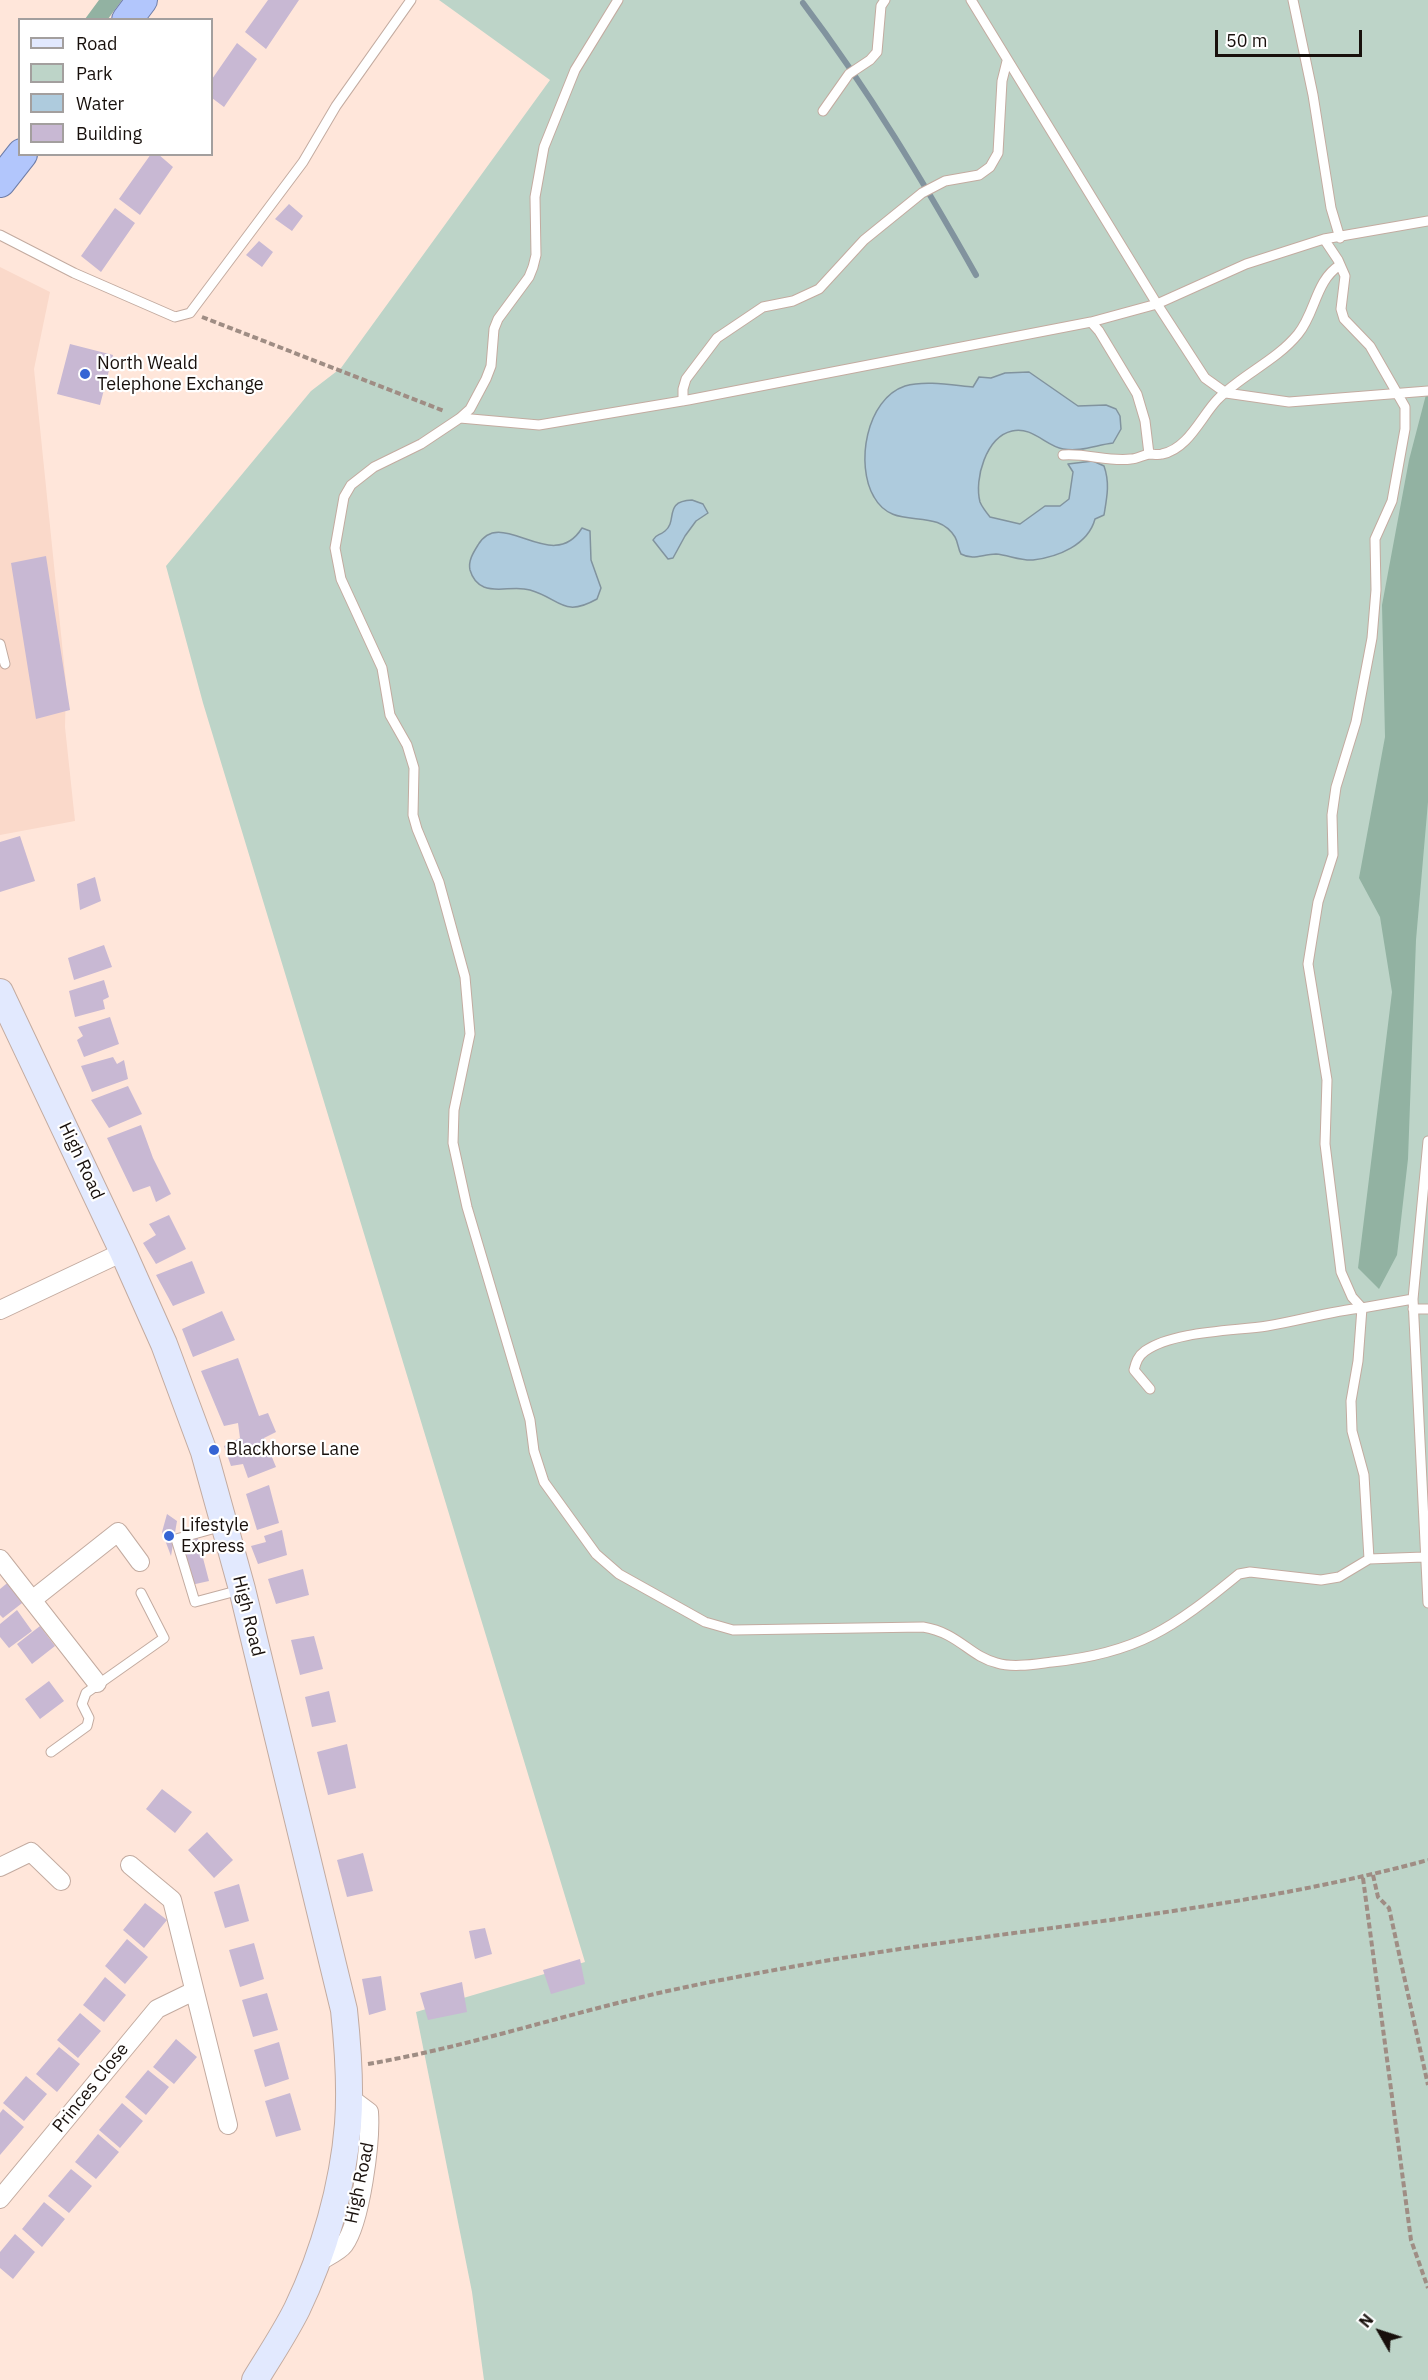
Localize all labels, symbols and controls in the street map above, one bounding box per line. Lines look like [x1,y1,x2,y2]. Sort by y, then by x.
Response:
legend [18,18,213,156]
scale bar [1218,18,1365,56]
text: 50 m [1226,29,1268,52]
text: Road [76,32,117,55]
text: Park [76,62,112,85]
text: Water [76,92,124,115]
text: Building [76,122,142,145]
place label: North Weald Telephone Exchange [97,353,264,395]
marker: North Weald Telephone Exchange [78,367,92,381]
street label: High Road [54,1119,108,1203]
place label: Blackhorse Lane [226,1439,359,1461]
marker: Blackhorse Lane [207,1443,221,1457]
place label: Lifestyle Express [181,1515,249,1558]
marker: Lifestyle Express [162,1529,176,1543]
street label: High Road [228,1573,268,1659]
street label: Princes Close [48,2039,134,2137]
street label: High Road [341,2140,379,2226]
north arrow [1350,2302,1410,2362]
text: N [1355,2310,1377,2331]

